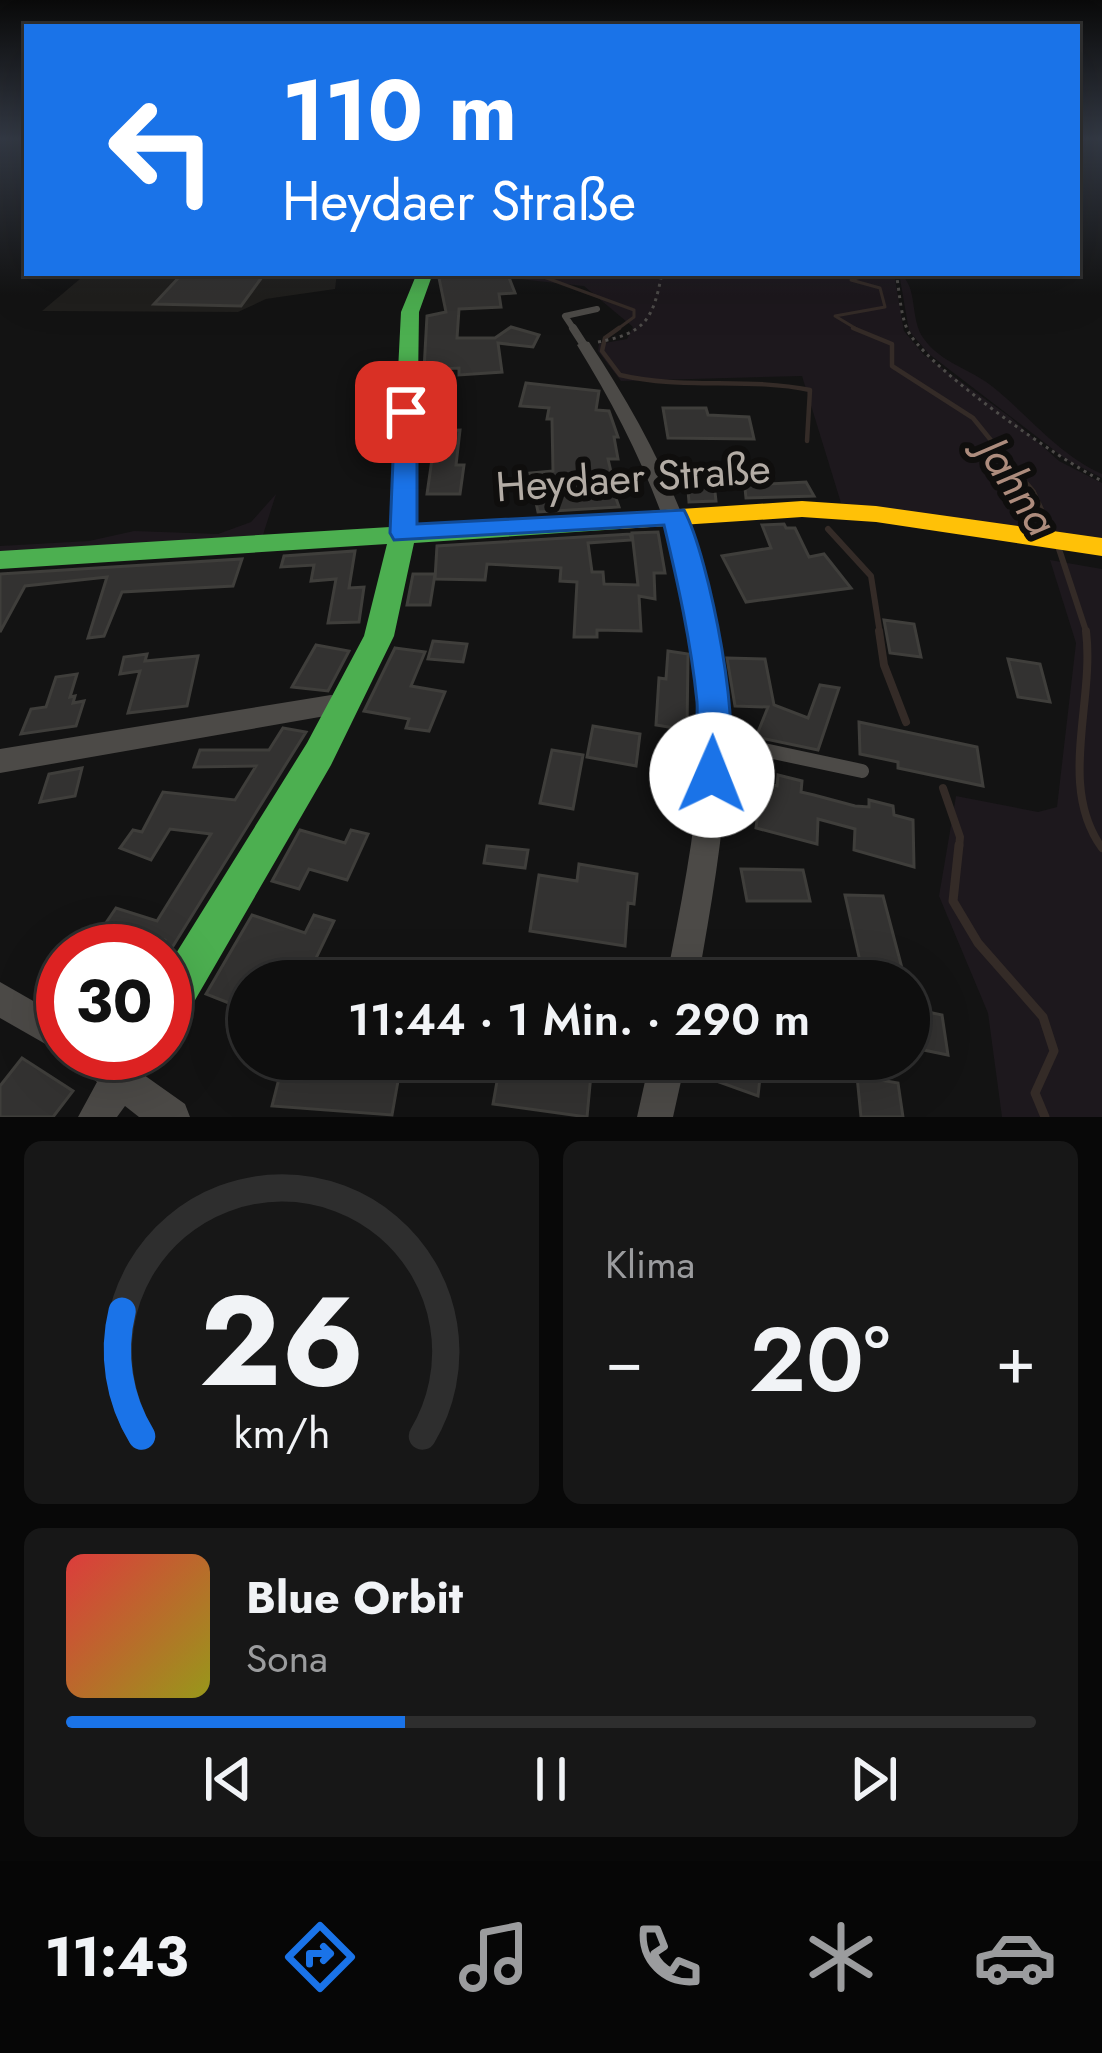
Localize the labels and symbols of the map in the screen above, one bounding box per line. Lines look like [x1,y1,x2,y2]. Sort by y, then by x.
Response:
pin [355,361,457,463]
water label: Jahna [957,417,1074,549]
street label: Heydaer Straße [494,437,773,518]
position arrow [649,712,775,838]
speed limit sign: 30 [36,924,192,1080]

